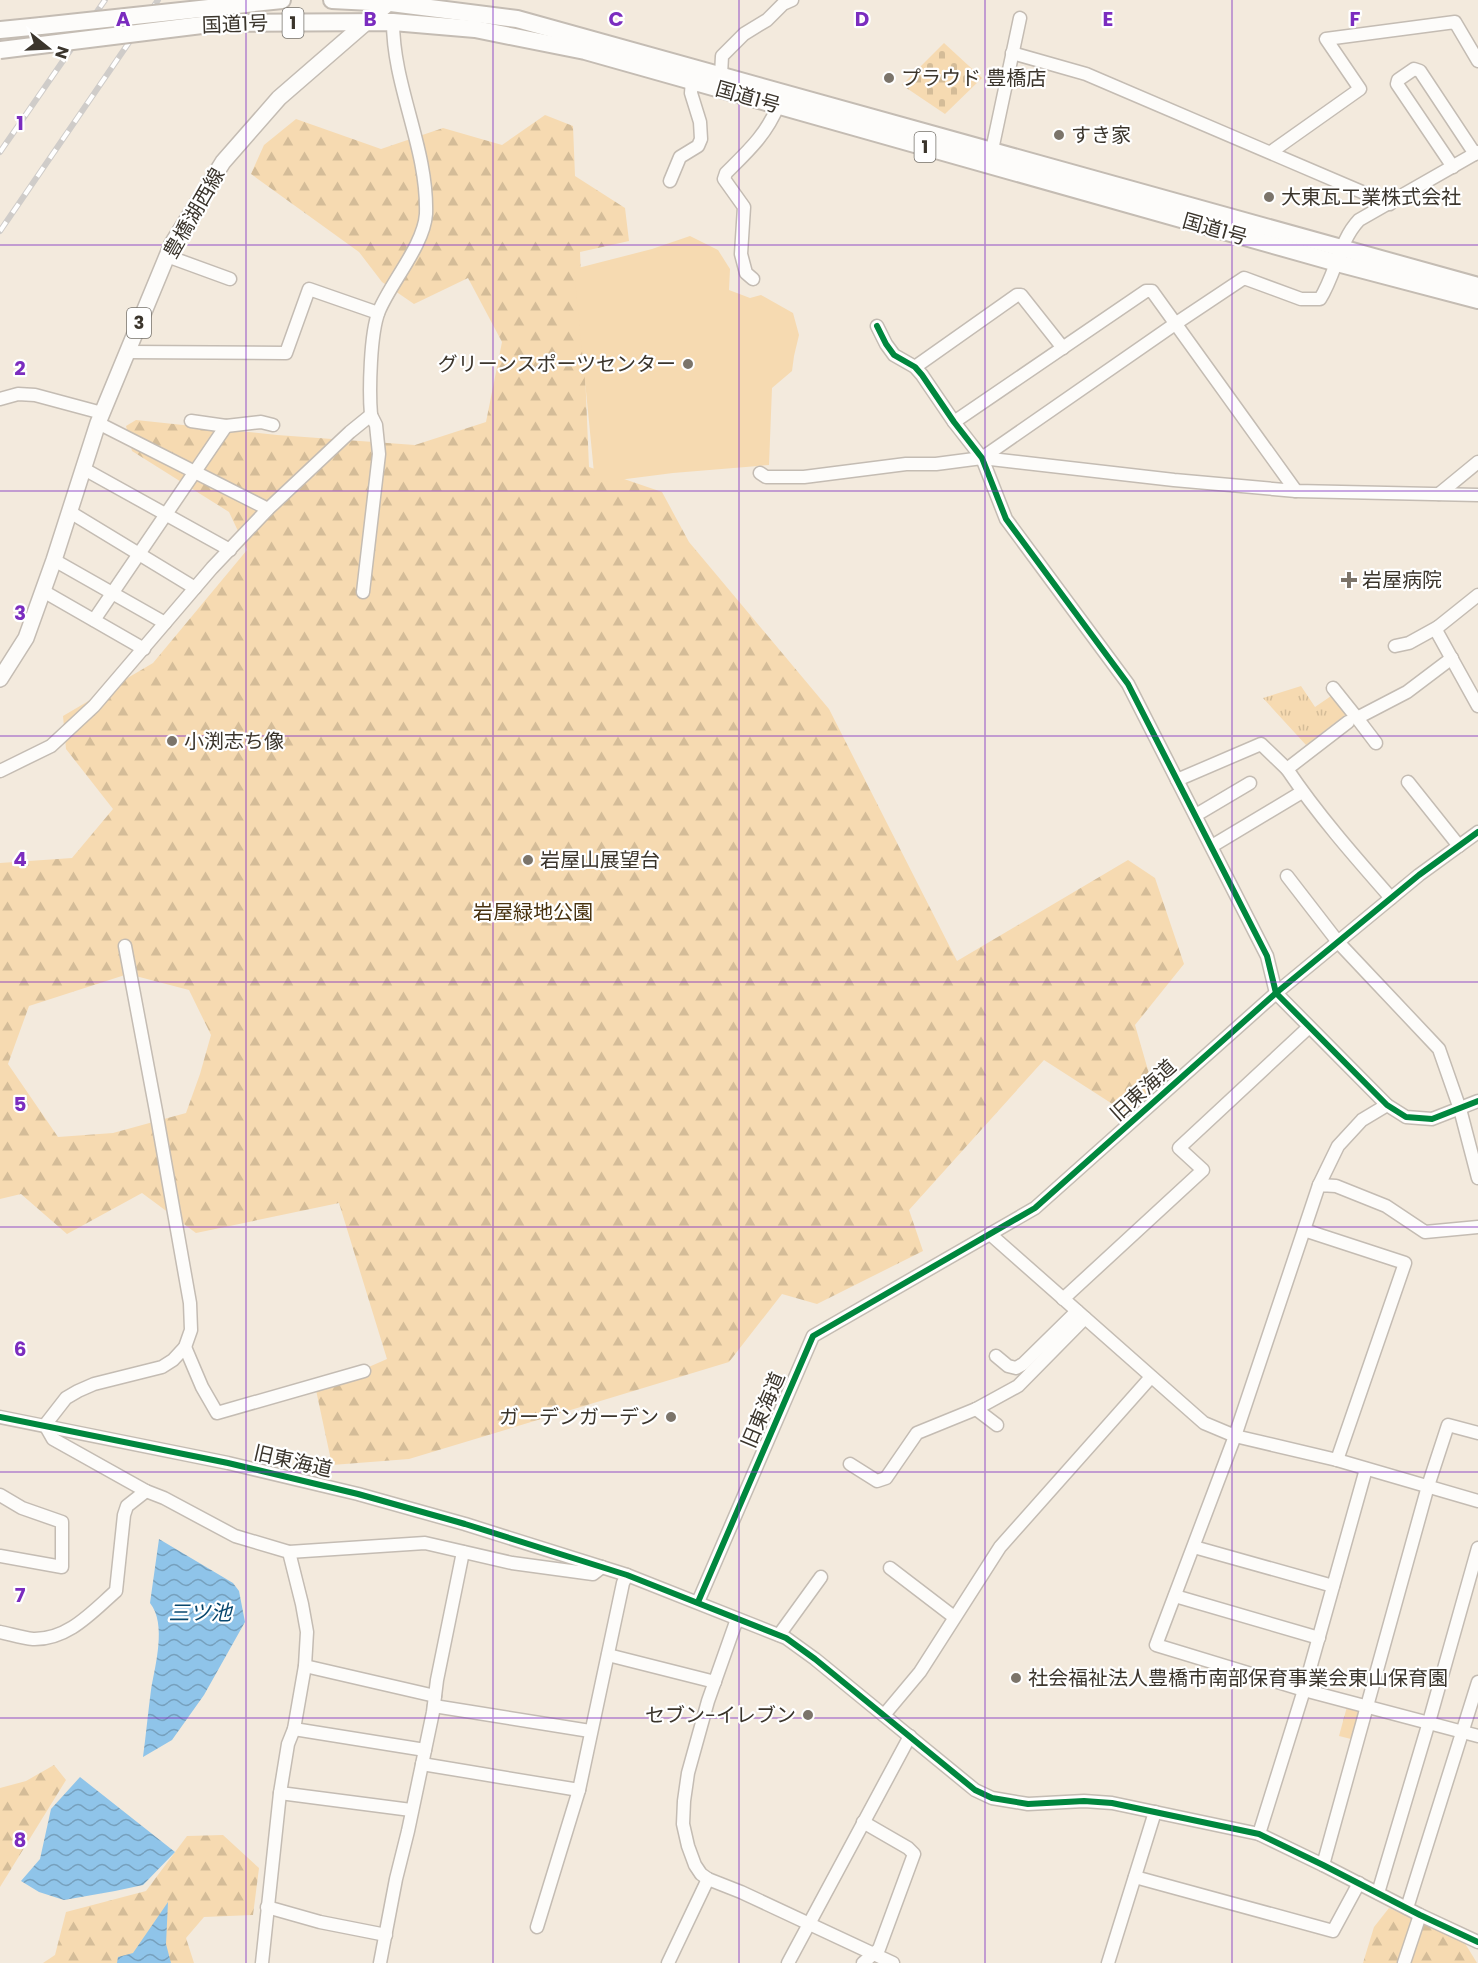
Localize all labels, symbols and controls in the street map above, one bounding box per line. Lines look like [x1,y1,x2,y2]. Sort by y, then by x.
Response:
text: A [116,5,131,33]
text: B [363,5,377,33]
text: C [608,5,624,33]
text: D [855,5,869,33]
text: E [1103,5,1113,33]
text: F [1350,5,1361,33]
road number: 1 [282,8,304,38]
street label: 国道1号 [201,9,269,39]
north arrow [18,18,78,78]
text: N [49,43,75,62]
place label: プラウド 豊橋店 [901,64,1046,92]
marker: プラウド 豊橋店 [882,71,896,85]
street label: 国道1号 [712,74,784,120]
text: 1 [16,109,24,137]
place label: すき家 [1071,121,1131,149]
marker: すき家 [1052,128,1066,142]
road number: 1 [914,132,936,162]
street label: 豊橋湖西線 [157,163,231,263]
place label: 大東瓦工業株式会社 [1281,183,1461,211]
marker: 大東瓦工業株式会社 [1262,190,1276,204]
street label: 国道1号 [1179,206,1251,252]
road number: 3 [127,308,151,338]
place label: グリーンスポーツセンター [438,350,676,378]
text: 2 [14,354,26,382]
marker: グリーンスポーツセンター [681,357,695,371]
place label: 岩屋病院 [1362,566,1442,594]
marker: 岩屋病院 [1340,571,1358,589]
text: 3 [14,599,26,627]
place label: 小渕志ち像 [184,727,284,755]
marker: 小渕志ち像 [165,734,179,748]
text: 4 [13,845,27,873]
place label: 岩屋山展望台 [540,846,660,874]
marker: 岩屋山展望台 [521,853,535,867]
park label: 岩屋緑地公園 [473,898,593,926]
street label: 旧東海道 [1104,1053,1182,1127]
text: 5 [14,1090,27,1118]
text: 6 [14,1335,26,1363]
street label: 旧東海道 [734,1368,792,1452]
place label: ガーデンガーデン [499,1403,659,1431]
marker: ガーデンガーデン [664,1410,678,1424]
street label: 旧東海道 [251,1438,335,1484]
text: 7 [15,1581,26,1609]
water label: 三ツ池 [169,1598,233,1627]
place label: 社会福祉法人豊橋市南部保育事業会東山保育園 [1028,1664,1448,1692]
marker: 社会福祉法人豊橋市南部保育事業会東山保育園 [1009,1671,1023,1685]
place label: セブン-イレブン [645,1701,796,1729]
marker: セブン-イレブン [801,1708,815,1722]
text: 8 [14,1826,26,1854]

